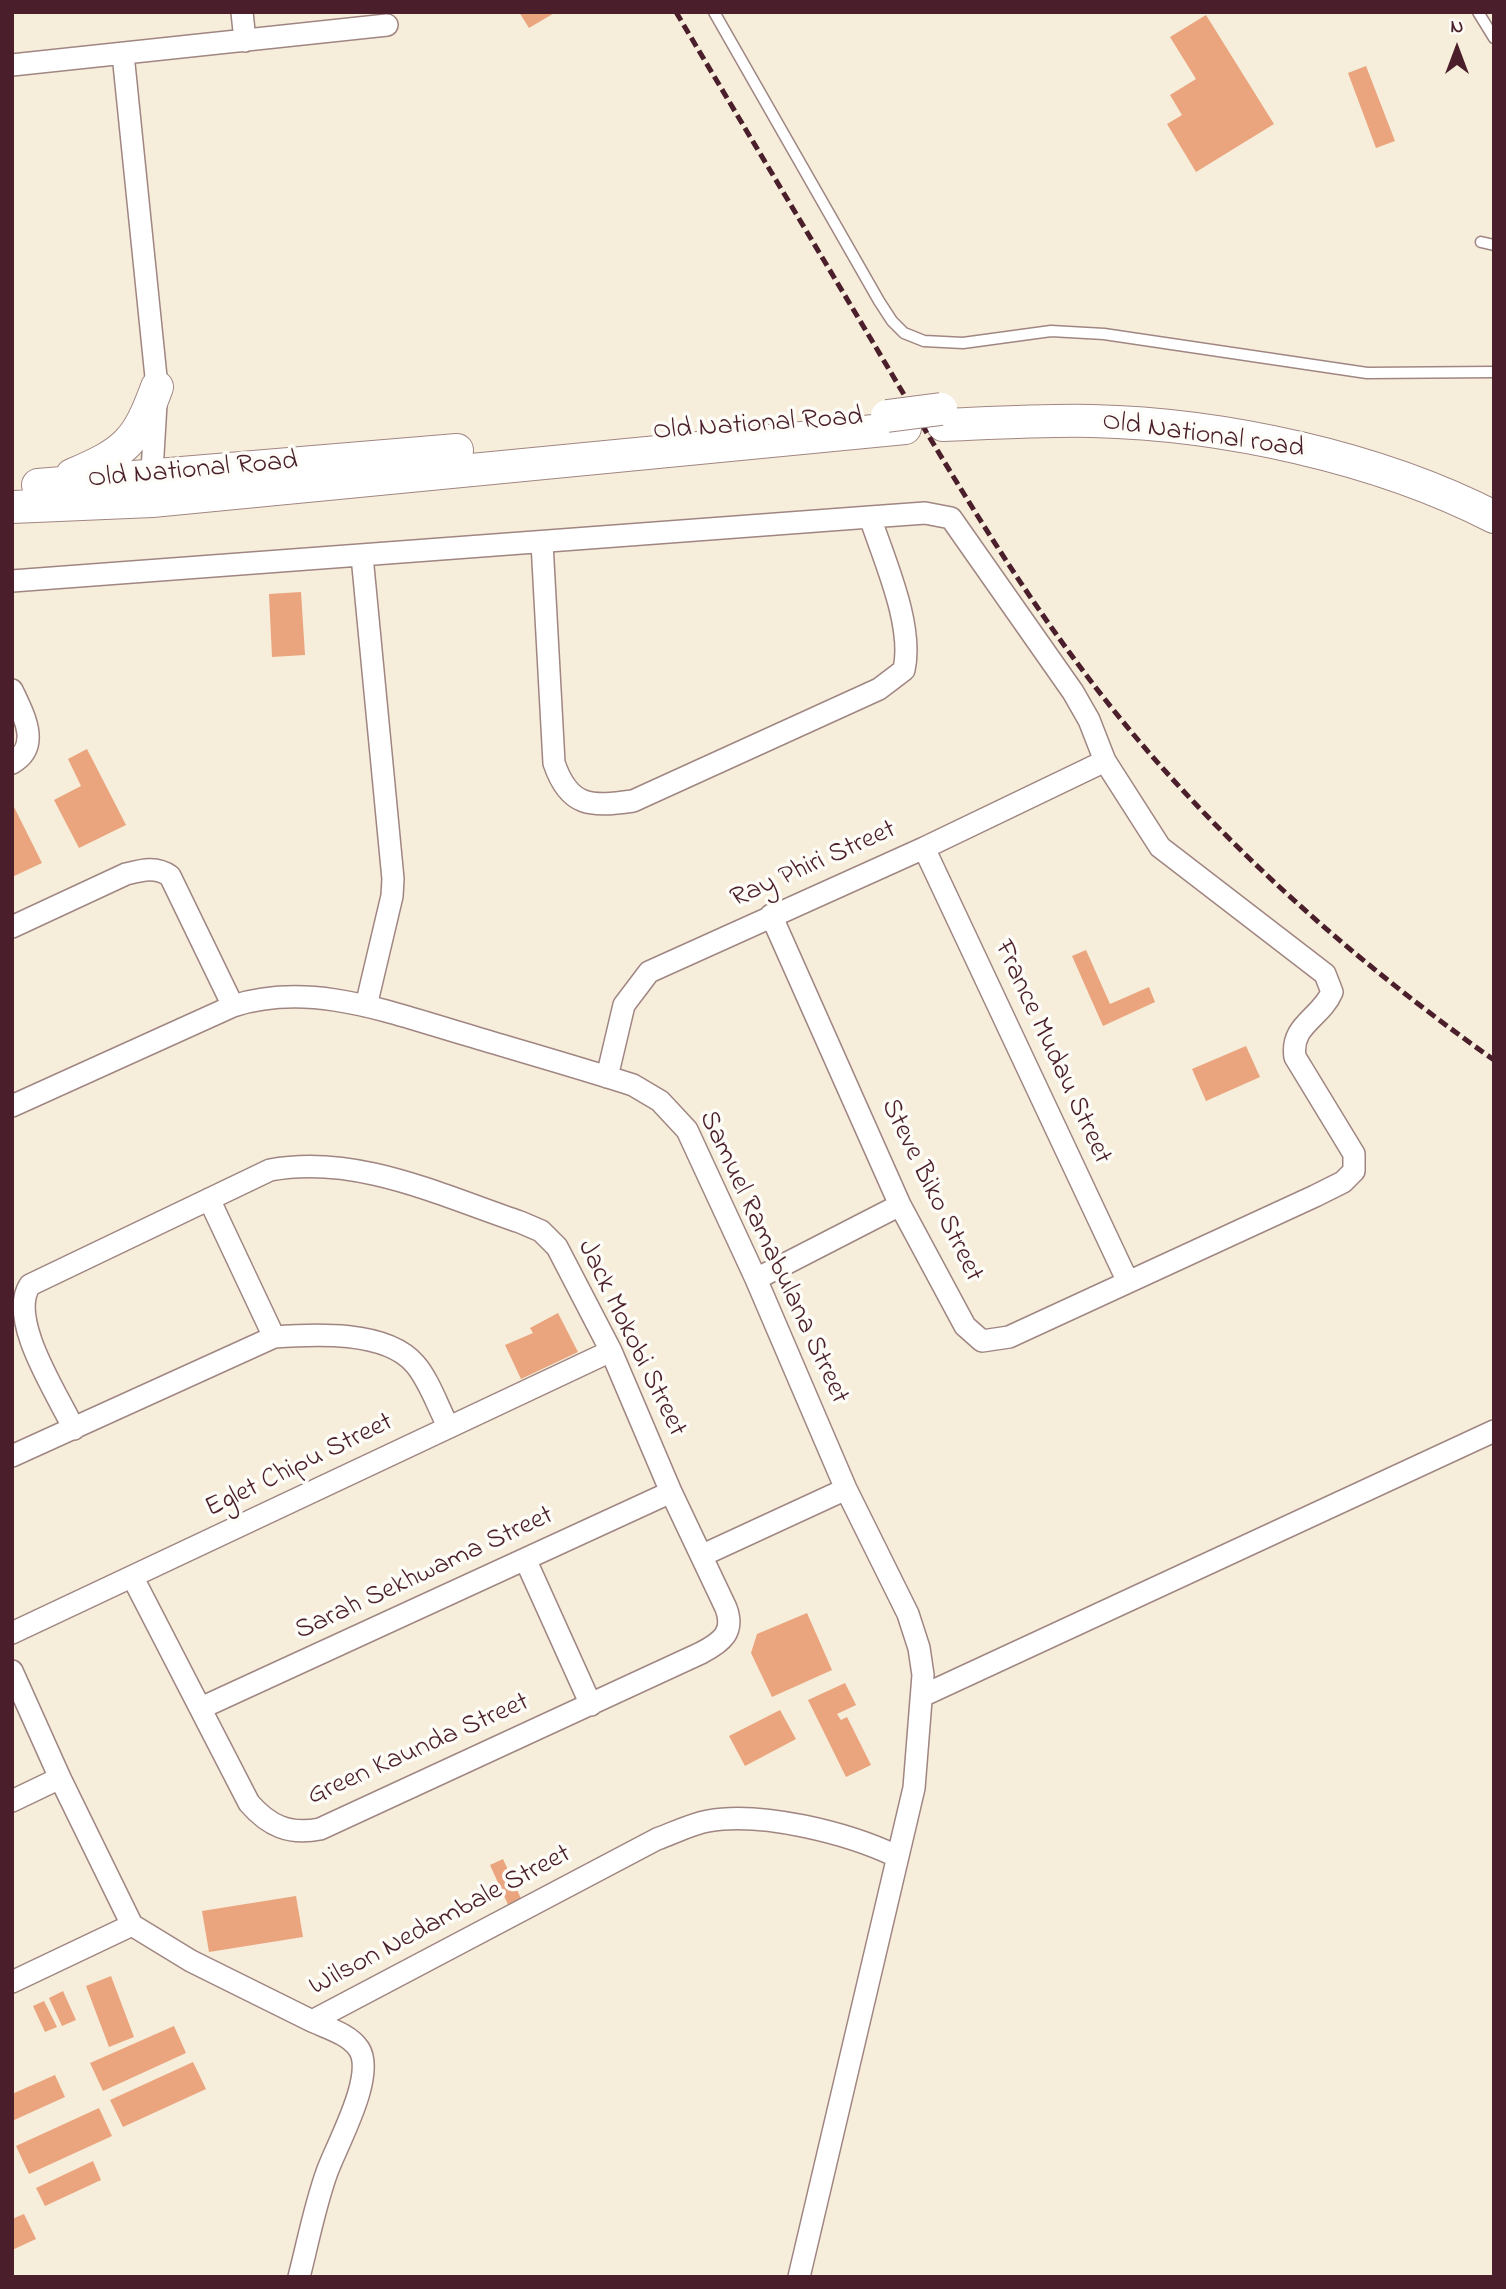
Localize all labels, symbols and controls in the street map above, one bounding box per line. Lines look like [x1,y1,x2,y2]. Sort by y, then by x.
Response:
north arrow [1422,14,1492,84]
text: N [1451,14,1463,41]
street label: Old National Road [652,402,864,450]
street label: Old National road [1100,406,1306,468]
street label: Old National Road [87,446,299,498]
street label: Ray Phiri Street [726,815,902,917]
street label: France Mudau Street [984,936,1118,1170]
street label: Steve Biko Street [871,1094,989,1288]
street label: Samuel Ramabulana Street [689,1106,855,1410]
street label: Jack Mokobi Street [568,1235,692,1443]
street label: Eglet Chipu Street [201,1407,399,1527]
street label: Sarah Sekhwama Street [290,1500,560,1650]
street label: Green Kaunda Street [303,1687,535,1815]
street label: Wilson Nedambale Street [305,1839,577,2005]

